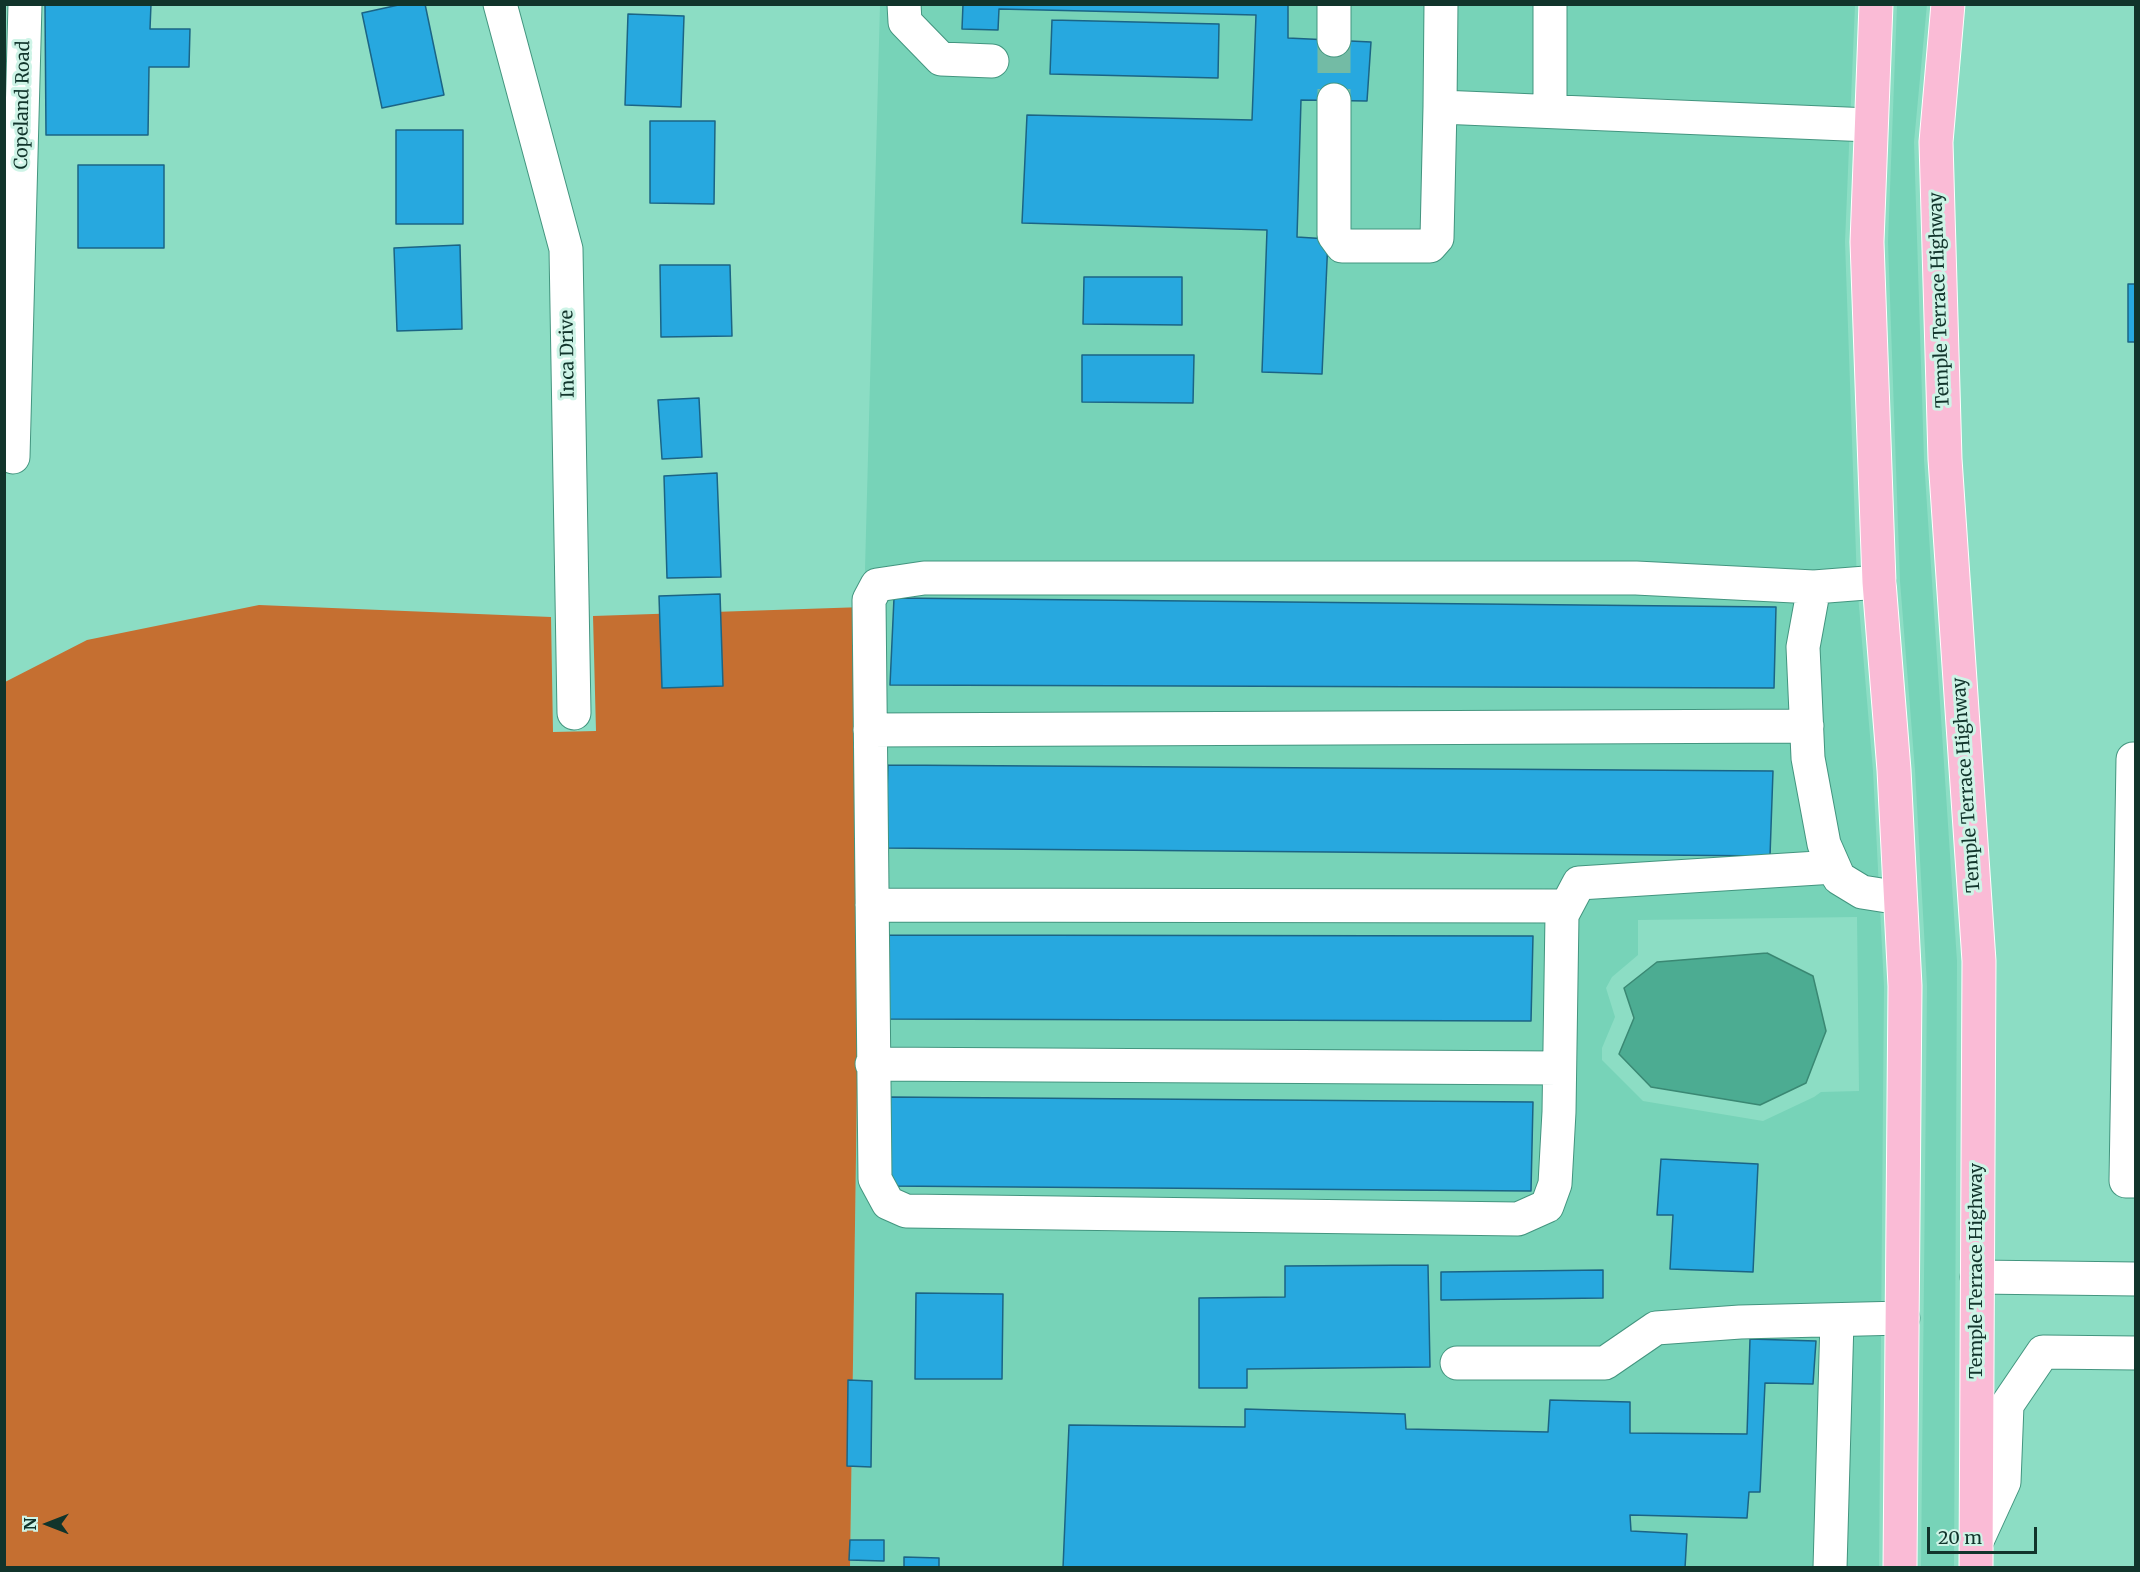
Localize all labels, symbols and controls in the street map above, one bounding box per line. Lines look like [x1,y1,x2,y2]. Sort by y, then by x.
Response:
street label: Copeland Road [11,40,35,170]
street label: Temple Terrace Highway [1925,192,1955,408]
street label: Inca Drive [556,310,580,398]
street label: Temple Terrace Highway [1949,677,1985,893]
street label: Temple Terrace Highway [1966,1163,1988,1379]
north arrow [18,1494,78,1554]
scale bar [1930,1515,2040,1553]
text: N [20,1518,40,1530]
text: 20 m [1938,1526,1982,1549]

